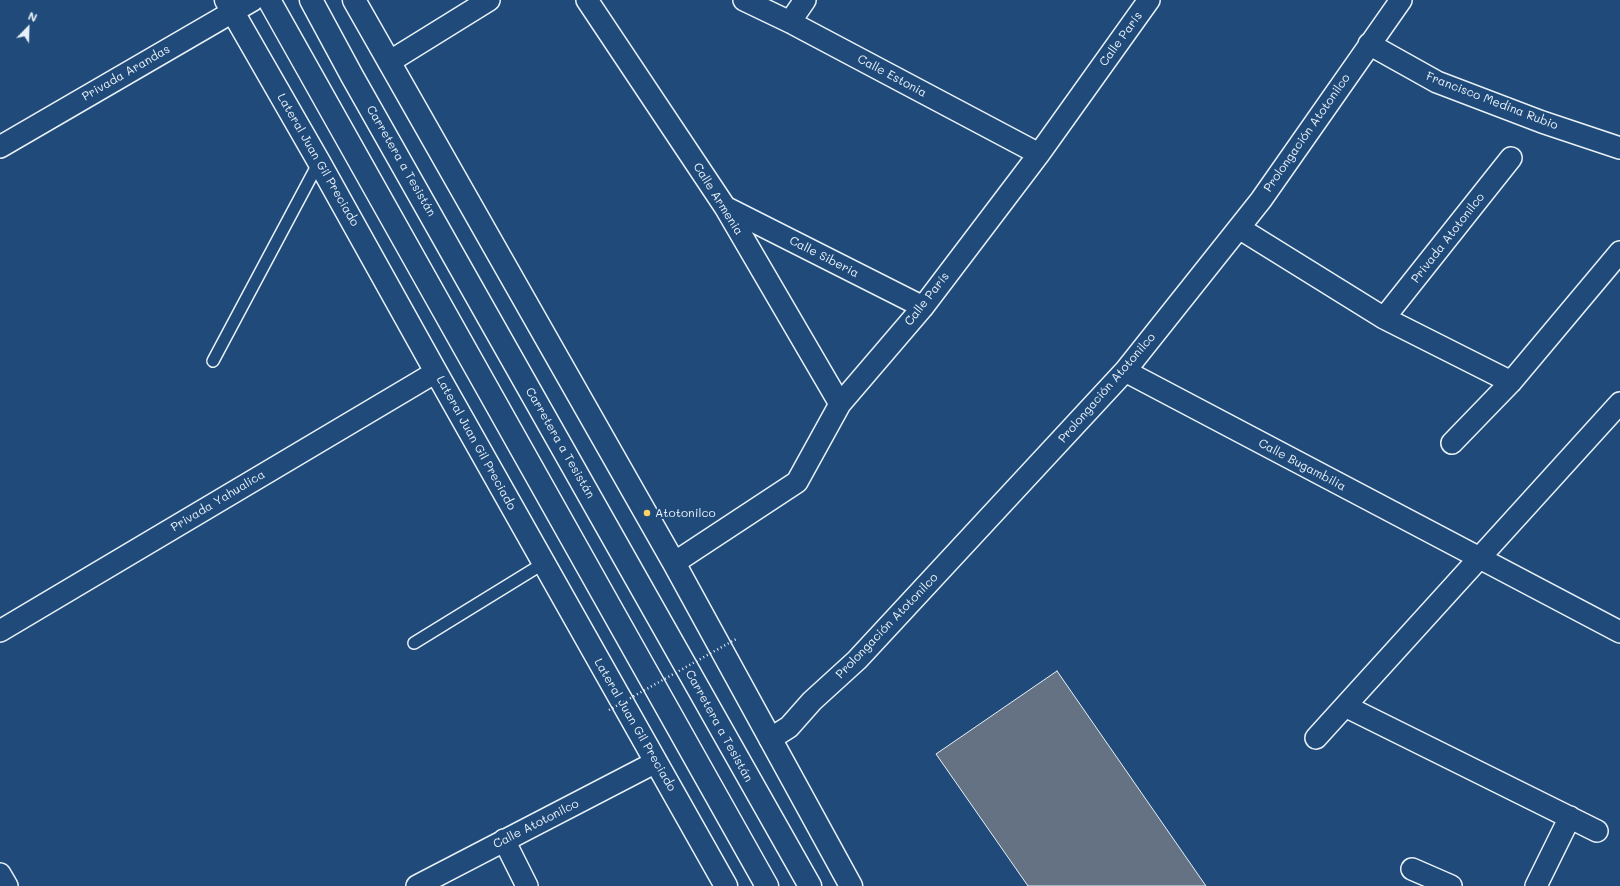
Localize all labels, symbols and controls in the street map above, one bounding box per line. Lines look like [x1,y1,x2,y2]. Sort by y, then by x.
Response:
north arrow [8,8,48,48]
text: N [26,8,40,25]
street label: Calle París [1096,9,1146,69]
street label: Privada Arandas [79,42,173,104]
street label: Calle Estonia [855,52,929,100]
street label: Francisco Medina Rubio [1424,69,1560,133]
street label: Prolongación Atotonilco [1261,71,1353,195]
street label: Lateral Juan Gil Preciado [274,91,362,229]
street label: Carretera a Tesistán [363,103,439,219]
street label: Calle Armenia [690,160,746,238]
street label: Privada Atotonilco [1408,190,1488,286]
street label: Calle Siberia [787,233,861,281]
street label: Calle París [902,269,952,329]
street label: Prolongación Atotonilco [1055,330,1159,446]
street label: Lateral Juan Gil Preciado [433,373,519,513]
street label: Carretera a Tesistán [522,385,598,501]
street label: Calle Bugambilia [1256,436,1348,494]
street label: Privada Yahualica [168,467,268,535]
place label: Atotonilco [655,506,716,520]
marker: Atotonilco [642,508,652,518]
street label: Prolongación Atotonilco [833,570,941,682]
street label: Lateral Juan Gil Preciado [591,656,679,794]
street label: Carretera a Tesistán [682,668,756,784]
street label: Calle Atotonilco [491,796,581,852]

